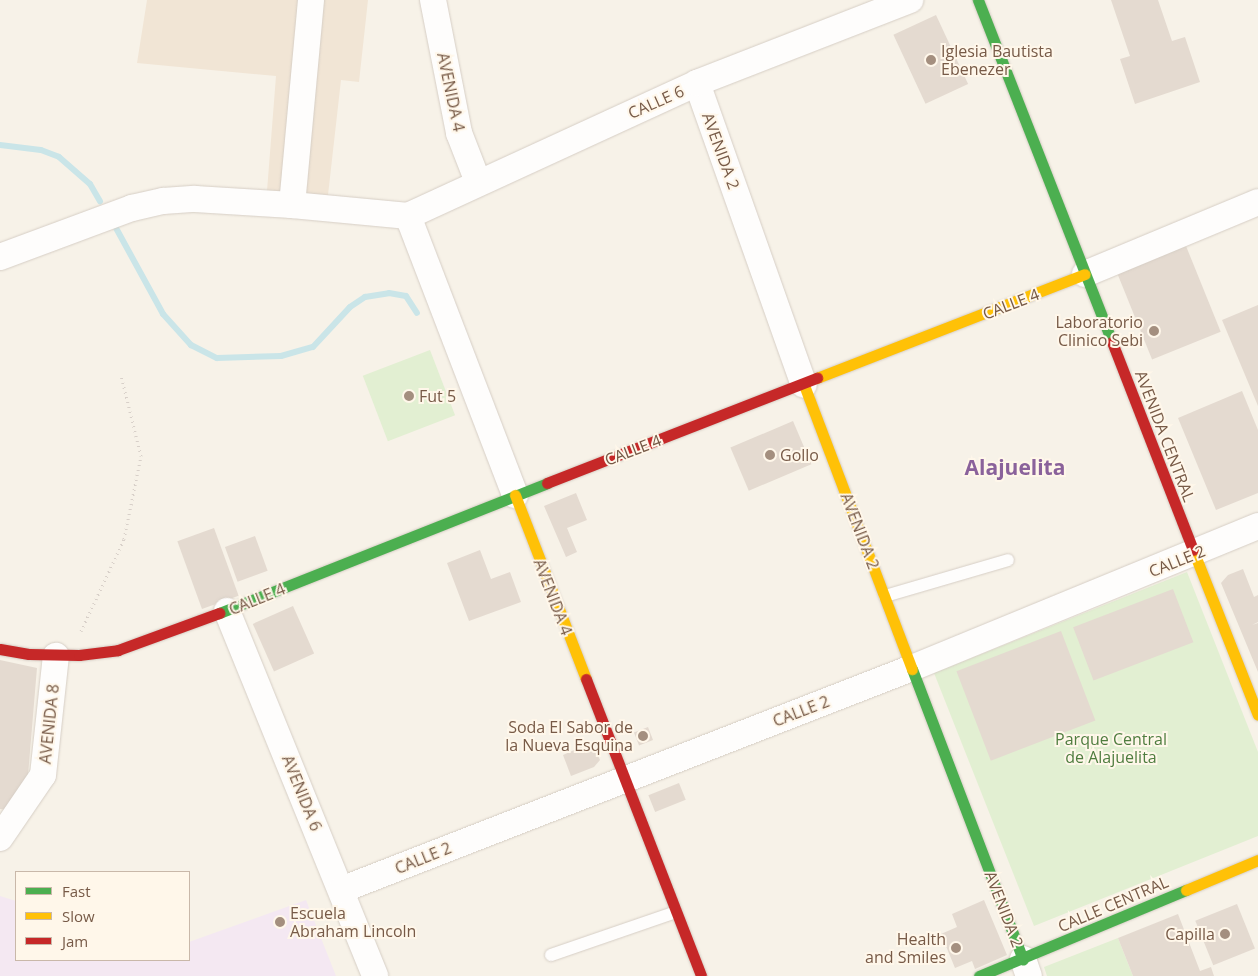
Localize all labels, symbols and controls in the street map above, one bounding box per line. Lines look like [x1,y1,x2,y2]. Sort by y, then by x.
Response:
place label: Iglesia Bautista Ebenezer [941,41,1053,79]
street label: AVENIDA 4 [433,51,469,133]
marker: Iglesia Bautista Ebenezer [925,54,937,66]
street label: CALLE 6 [625,81,687,123]
street label: AVENIDA 2 [698,110,744,192]
street label: CALLE 4 [980,284,1042,324]
place label: Laboratorio Clinico Sebi [1055,312,1143,350]
marker: Laboratorio Clinico Sebi [1147,324,1161,338]
street label: AVENIDA CENTRAL [1131,368,1199,504]
place label: Fut 5 [419,386,456,406]
marker: Fut 5 [403,390,415,402]
street label: CALLE 4 [602,430,664,470]
place label: Gollo [780,445,819,465]
marker: Gollo [764,449,776,461]
district label: Alajuelita [965,454,1065,480]
street label: AVENIDA 2 [837,490,883,572]
street label: CALLE 2 [1146,541,1208,581]
street label: AVENIDA 4 [530,556,576,638]
street label: CALLE 4 [226,579,288,619]
street label: AVENIDA 8 [35,683,63,765]
street label: CALLE 2 [770,691,832,731]
place label: Soda El Sabor de la Nueva Esquina [505,717,633,755]
park label: Parque Central de Alajuelita [1055,729,1167,767]
marker: Soda El Sabor de la Nueva Esquina [637,730,649,742]
street label: AVENIDA 6 [278,752,326,834]
street label: CALLE 2 [392,838,454,878]
street label: AVENIDA 2 [981,868,1027,950]
legend [15,871,190,961]
street label: CALLE CENTRAL [1055,872,1171,936]
text: Fast [62,881,91,901]
place label: Escuela Abraham Lincoln [290,903,416,941]
text: Slow [62,906,95,926]
marker: Escuela Abraham Lincoln [274,916,286,928]
place label: Capilla [1165,924,1215,944]
marker: Capilla [1219,928,1231,940]
place label: Health and Smiles [865,929,946,967]
text: Jam [62,931,88,951]
marker: Health and Smiles [950,942,962,954]

